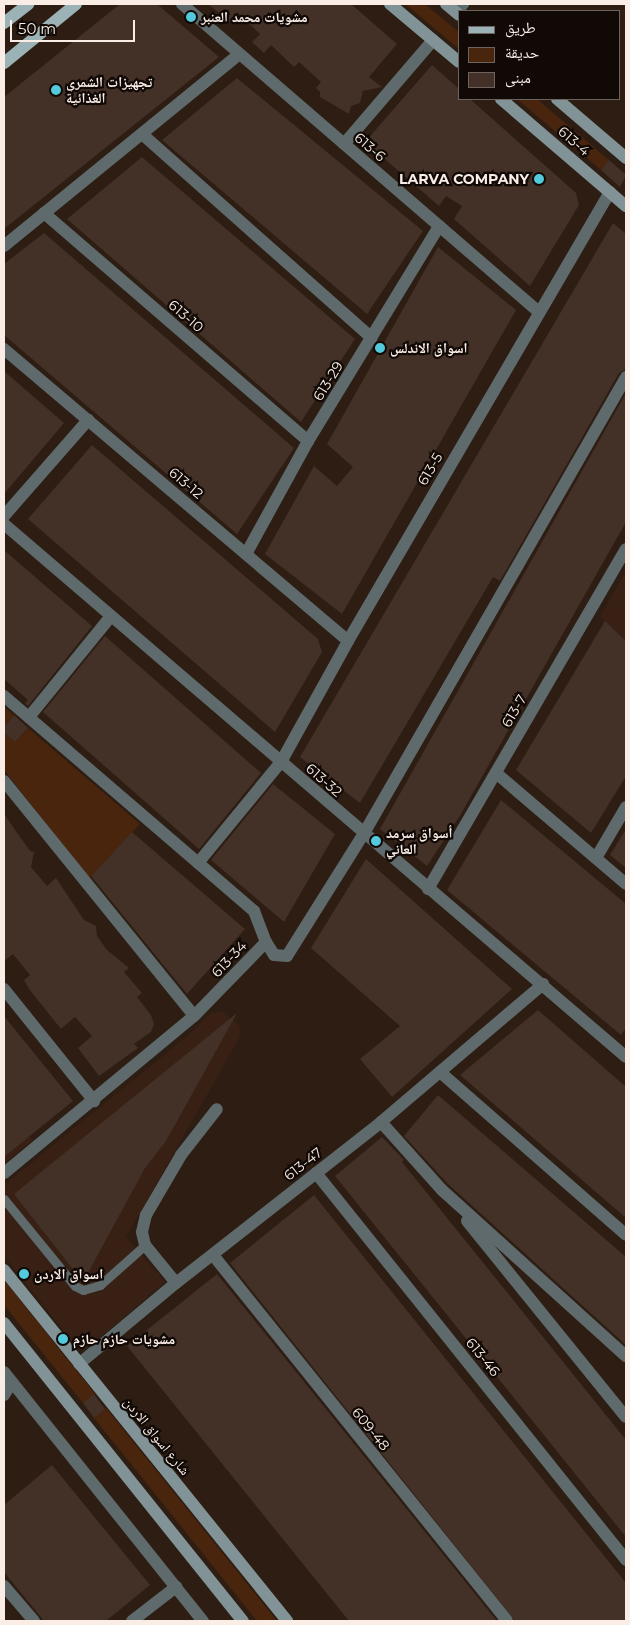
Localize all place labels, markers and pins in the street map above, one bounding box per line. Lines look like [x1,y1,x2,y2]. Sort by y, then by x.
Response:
place label: مشويات محمد العنبر [201,9,308,25]
marker: مشويات محمد العنبر [185,11,197,23]
place label: تجهيزات الشمري الغذائية [66,74,152,106]
marker: تجهيزات الشمري الغذائية [50,84,62,96]
place label: LARVA COMPANY [399,171,529,187]
marker: LARVA COMPANY [533,173,545,185]
place label: اسواق الاندلس [390,340,468,356]
marker: اسواق الاندلس [374,342,386,354]
place label: أسواق سرمد العاني [386,825,452,858]
marker: أسواق سرمد العاني [370,835,382,847]
place label: اسواق الاردن [34,1266,103,1282]
marker: اسواق الاردن [18,1268,30,1280]
place label: مشويات حازم حازم [73,1331,175,1347]
marker: مشويات حازم حازم [57,1333,69,1345]

